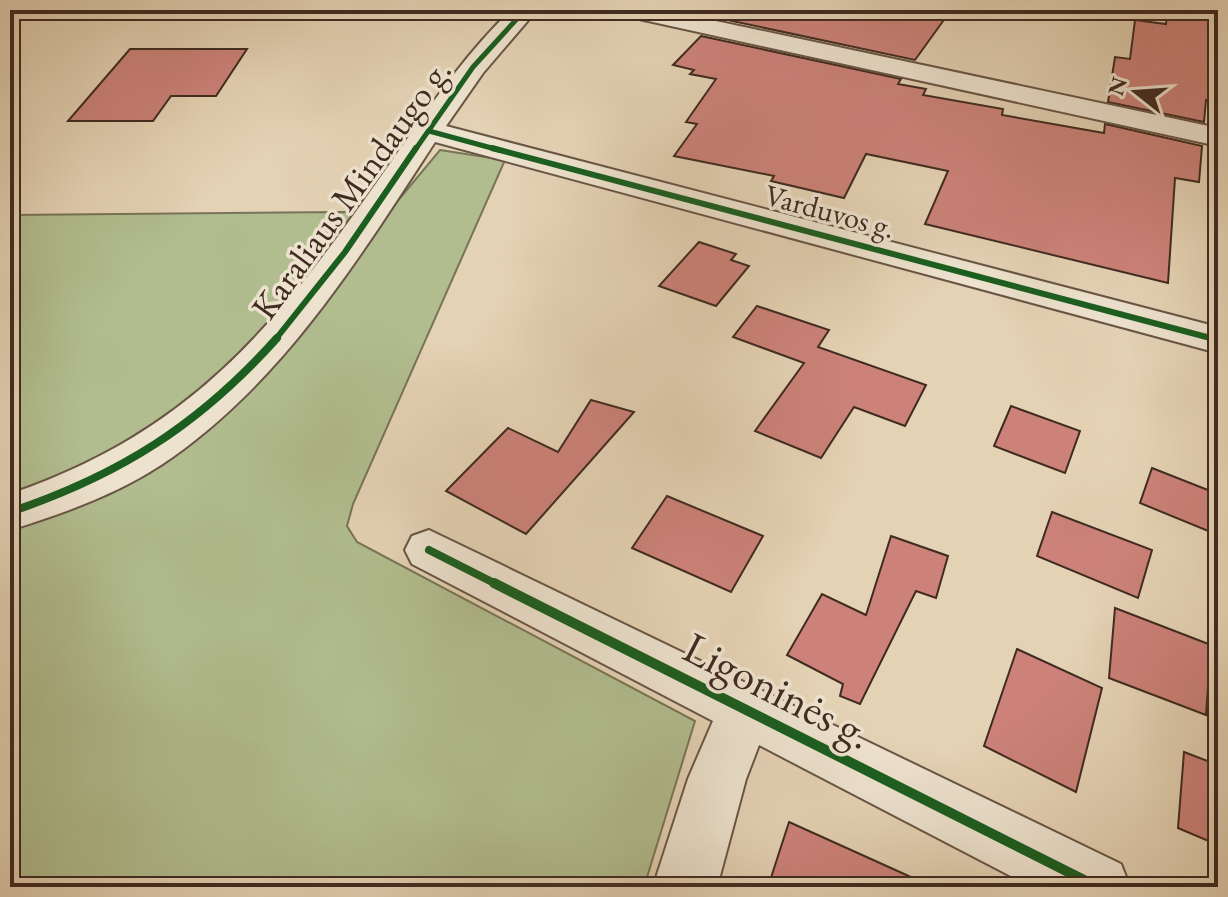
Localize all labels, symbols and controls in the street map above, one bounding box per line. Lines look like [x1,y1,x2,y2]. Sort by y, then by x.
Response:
street label: Karaliaus Mindaugo g. [240,49,462,329]
north arrow [1096,52,1176,132]
text: N [1101,73,1134,99]
street label: Varduvos g. [761,175,899,247]
street label: Ligoninės g. [674,618,882,762]

